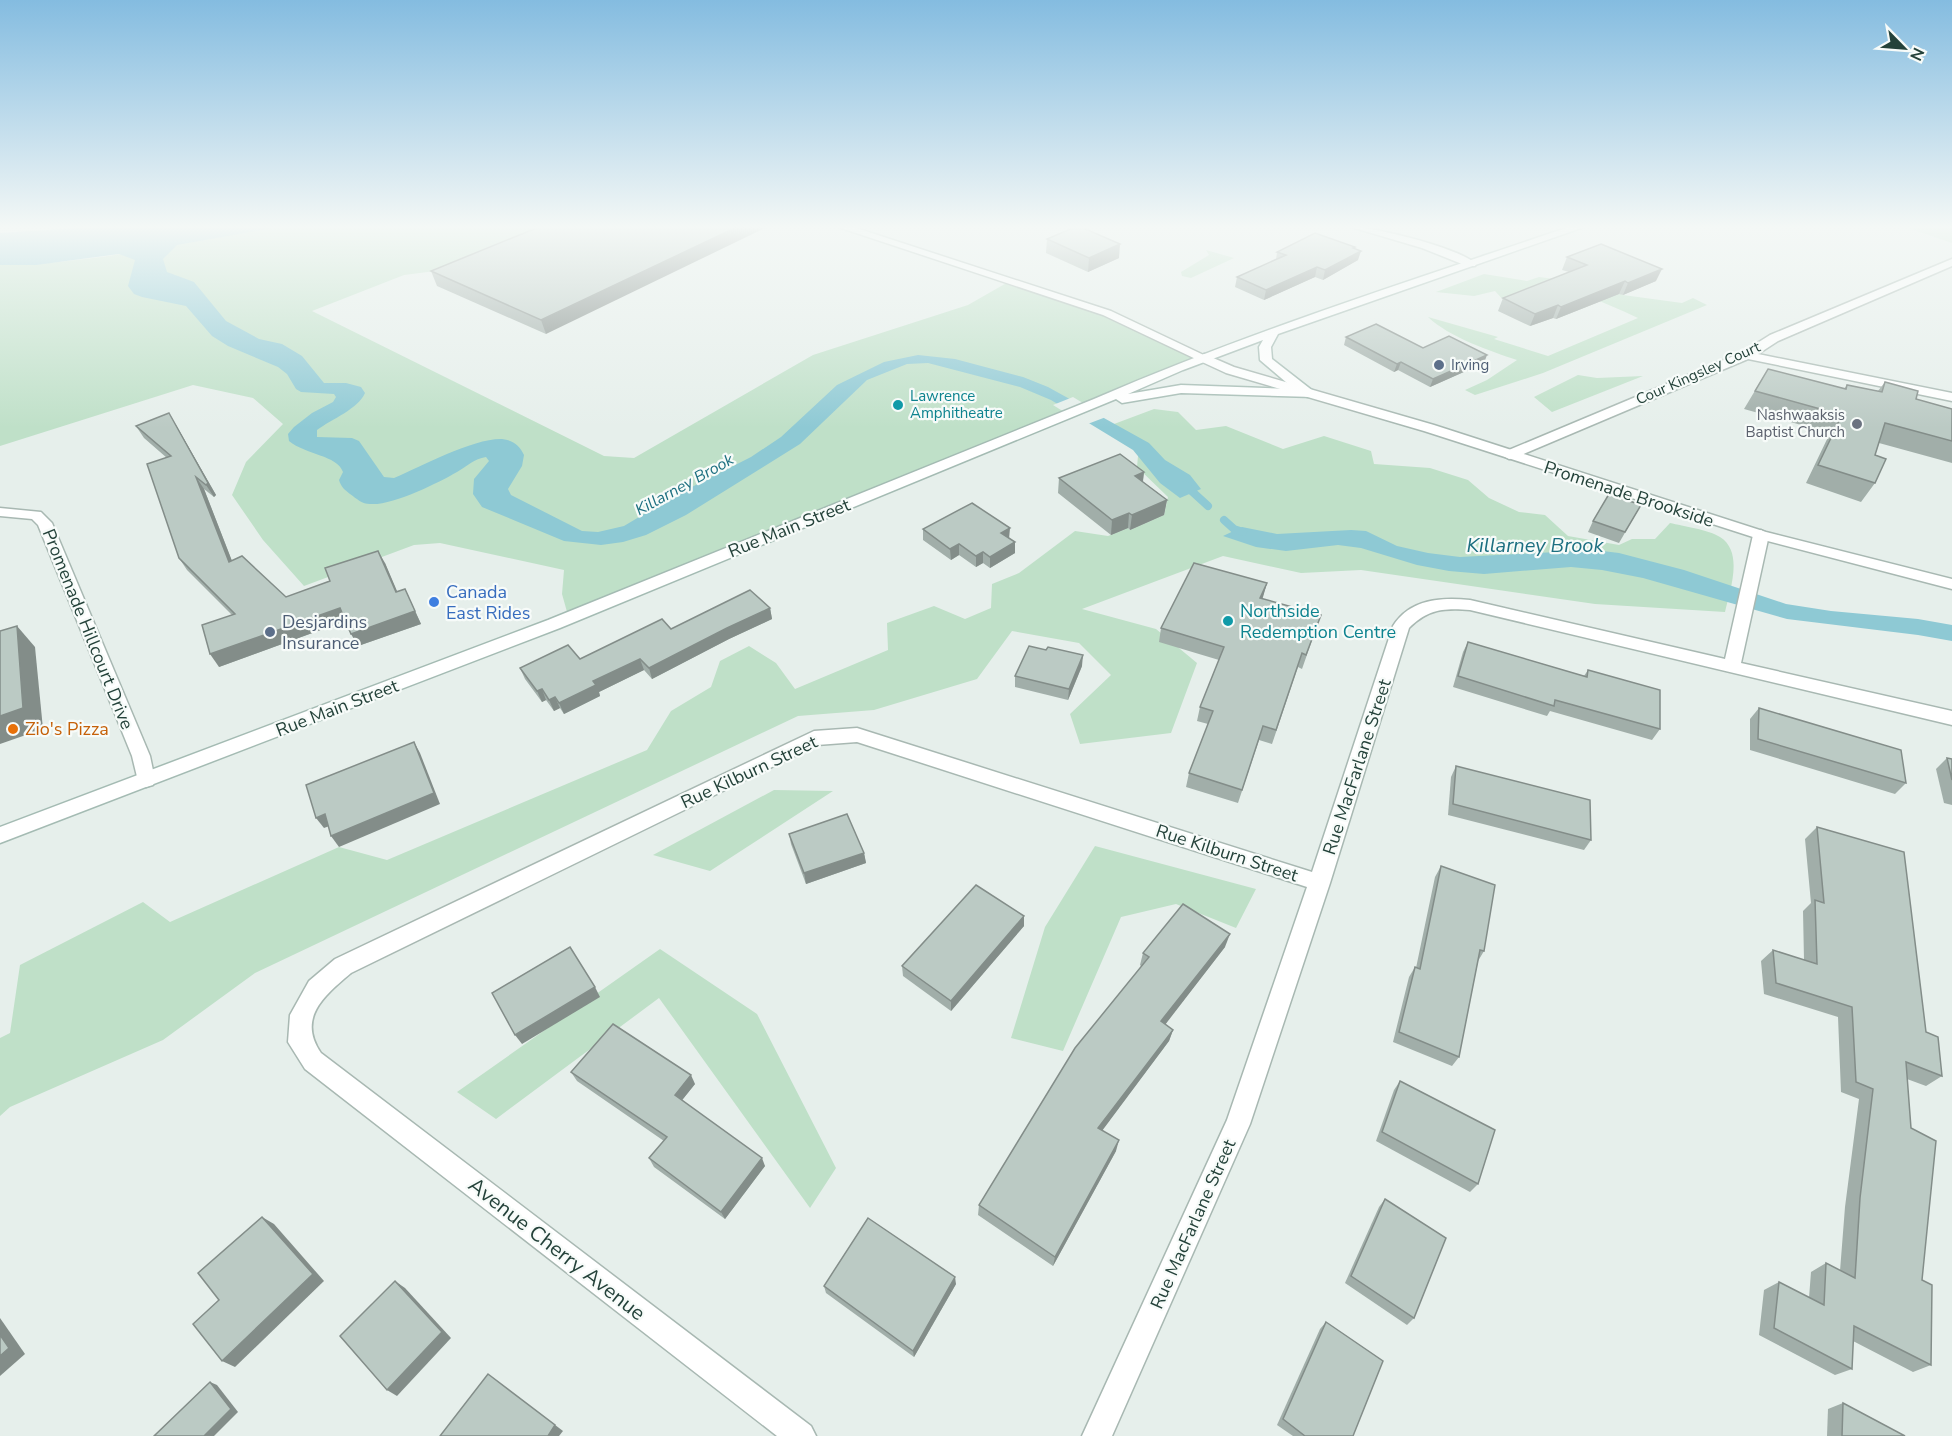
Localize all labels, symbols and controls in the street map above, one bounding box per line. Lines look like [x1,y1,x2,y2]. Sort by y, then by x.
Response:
north arrow [1874,18,1934,78]
text: N [1904,44,1929,64]
street label: Cour Kingsley Court [1633,336,1764,409]
place label: Irving [1451,355,1489,375]
marker: Irving [1432,358,1446,372]
place label: Lawrence Amphitheatre [910,386,1003,423]
marker: Lawrence Amphitheatre [891,398,905,412]
place label: Nashwaaksis Baptist Church [1745,405,1845,442]
marker: Nashwaaksis Baptist Church [1850,417,1864,431]
water label: Killarney Brook [631,448,739,521]
street label: Promenade Brookside [1541,455,1717,533]
street label: Rue Main Street [725,492,854,563]
street label: Promenade Hillcourt Drive [37,525,139,733]
water label: Killarney Brook [1467,532,1604,559]
place label: Canada East Rides [446,580,530,625]
marker: Canada East Rides [427,595,441,609]
place label: Northside Redemption Centre [1240,599,1396,644]
place label: Desjardins Insurance [282,610,367,655]
marker: Northside Redemption Centre [1221,614,1235,628]
marker: Desjardins Insurance [263,625,277,639]
street label: Rue Main Street [272,673,402,742]
street label: Rue MacFarlane Street [1317,675,1397,858]
place label: Zio's Pizza [25,717,109,741]
marker: Zio's Pizza [6,722,20,736]
street label: Rue Kilburn Street [677,730,822,814]
street label: Rue Kilburn Street [1153,819,1302,888]
street label: Rue MacFarlane Street [1145,1135,1242,1313]
street label: Avenue Cherry Avenue [463,1171,651,1327]

